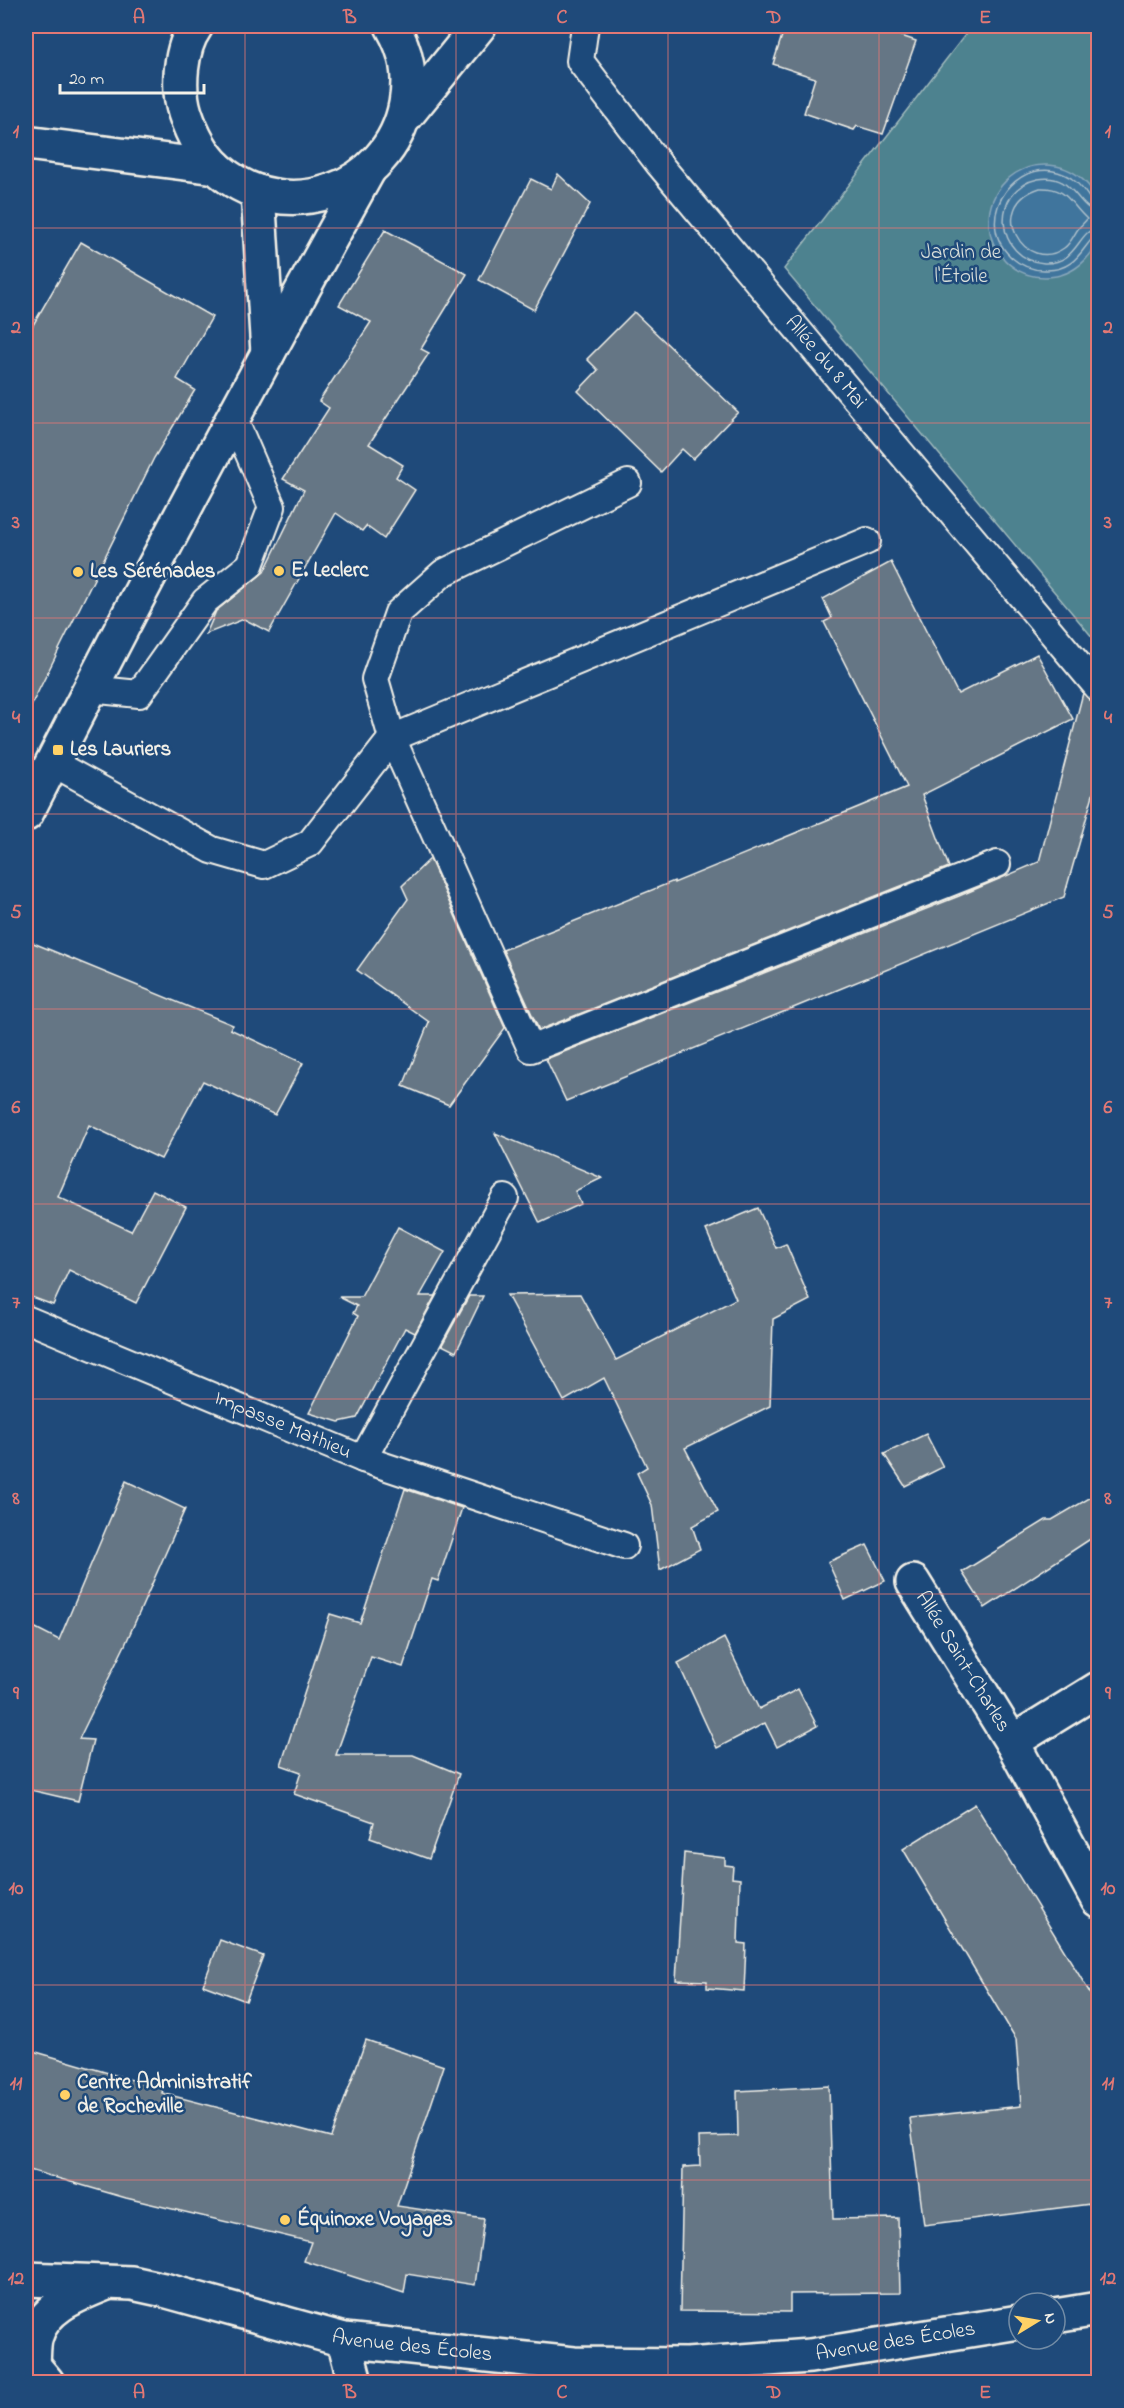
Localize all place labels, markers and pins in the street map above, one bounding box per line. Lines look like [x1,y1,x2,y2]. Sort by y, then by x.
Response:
place label: E. Leclerc [291,556,369,586]
place label: Les Sérénades [90,557,216,587]
marker: E. Leclerc [272,564,286,578]
marker: Les Sérénades [71,565,85,579]
place label: Les Lauriers [70,735,171,765]
marker: Les Lauriers [51,743,65,757]
place label: Centre Administratif de Rocheville [77,2068,253,2122]
marker: Centre Administratif de Rocheville [58,2088,72,2102]
place label: Équinoxe Voyages [297,2205,453,2237]
marker: Équinoxe Voyages [278,2213,292,2227]

